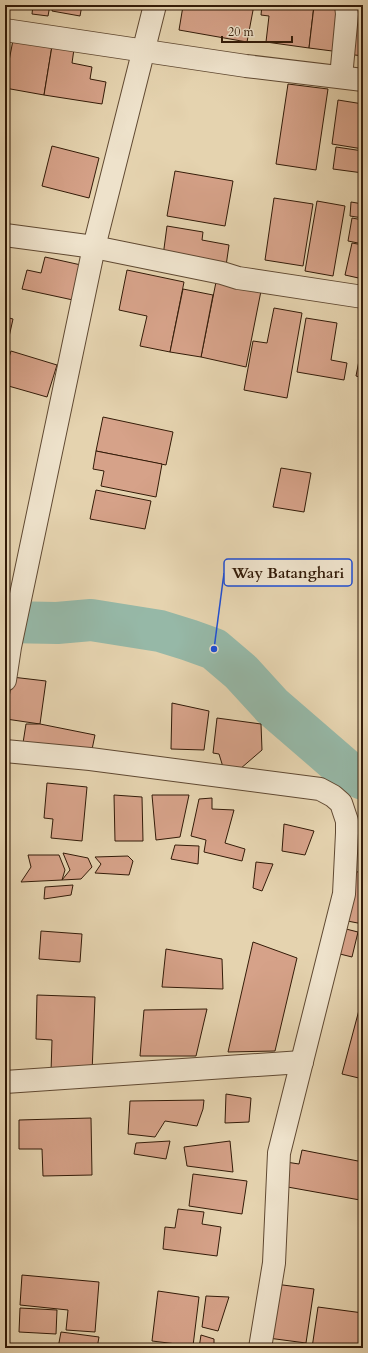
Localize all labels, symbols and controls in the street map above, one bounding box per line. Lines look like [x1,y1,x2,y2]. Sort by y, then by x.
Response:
scale bar [222,18,292,44]
text: 20 m [228,24,255,40]
callout: Way Batanghari [224,559,352,586]
text: Way Batanghari [231,563,344,583]

